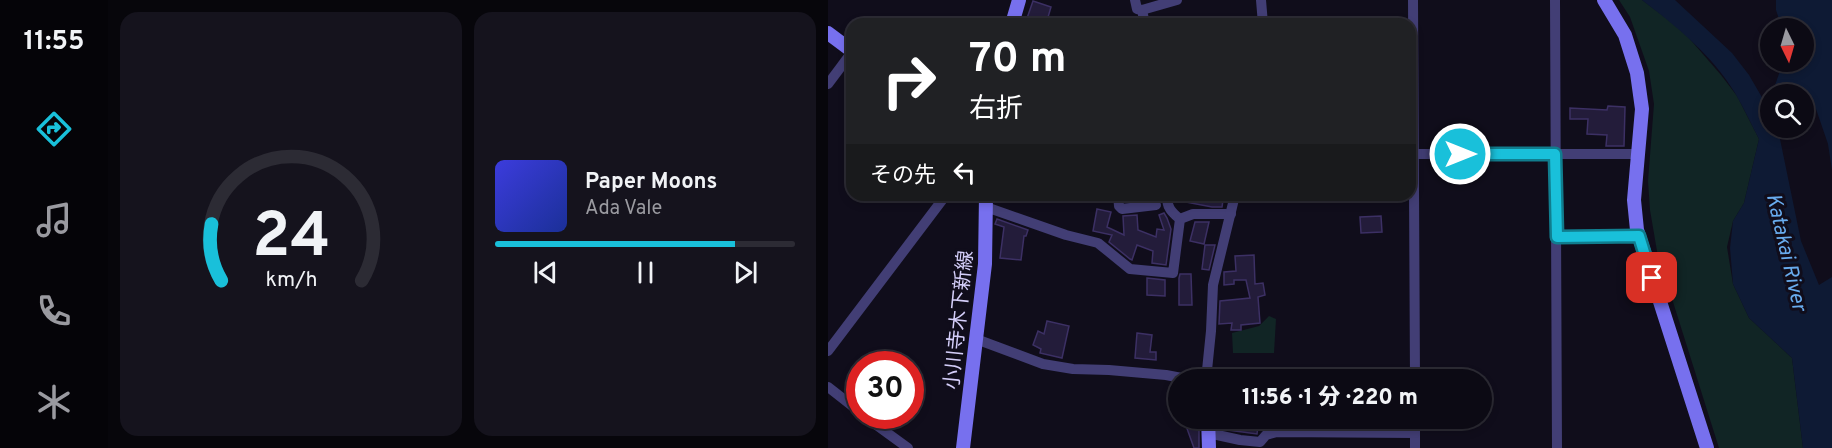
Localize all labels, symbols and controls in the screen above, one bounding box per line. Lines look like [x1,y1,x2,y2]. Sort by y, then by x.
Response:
north arrow [1760,18,1814,72]
map controls [1760,18,1814,138]
text: 11:55 [23,25,85,59]
text: 70 m [969,34,1067,87]
icon: right [870,42,948,120]
button: search [1760,84,1814,138]
text: 右折 [969,93,1023,127]
icon: directions [33,108,75,150]
position arrow [1428,122,1492,186]
icon: left [948,156,981,189]
text: その先 [870,163,936,190]
text: Paper Moons [585,169,717,196]
water label: Katakai River [1759,191,1813,316]
text: Ada Vale [585,196,662,222]
icon: music [33,199,75,241]
text: 24 [252,200,330,279]
street label: 小川寺木下新線 [940,249,980,391]
pin [1626,252,1677,303]
icon: previous [529,256,562,289]
icon: pause [629,256,662,289]
icon: next [729,256,762,289]
icon: arrive [1635,261,1668,294]
text: km/h [265,267,317,294]
icon: phone [33,290,75,332]
speed limit sign: 30 [846,351,924,429]
icon: climate [33,381,75,423]
text: 11:56 · 1 分 · 220 m [1242,385,1418,412]

